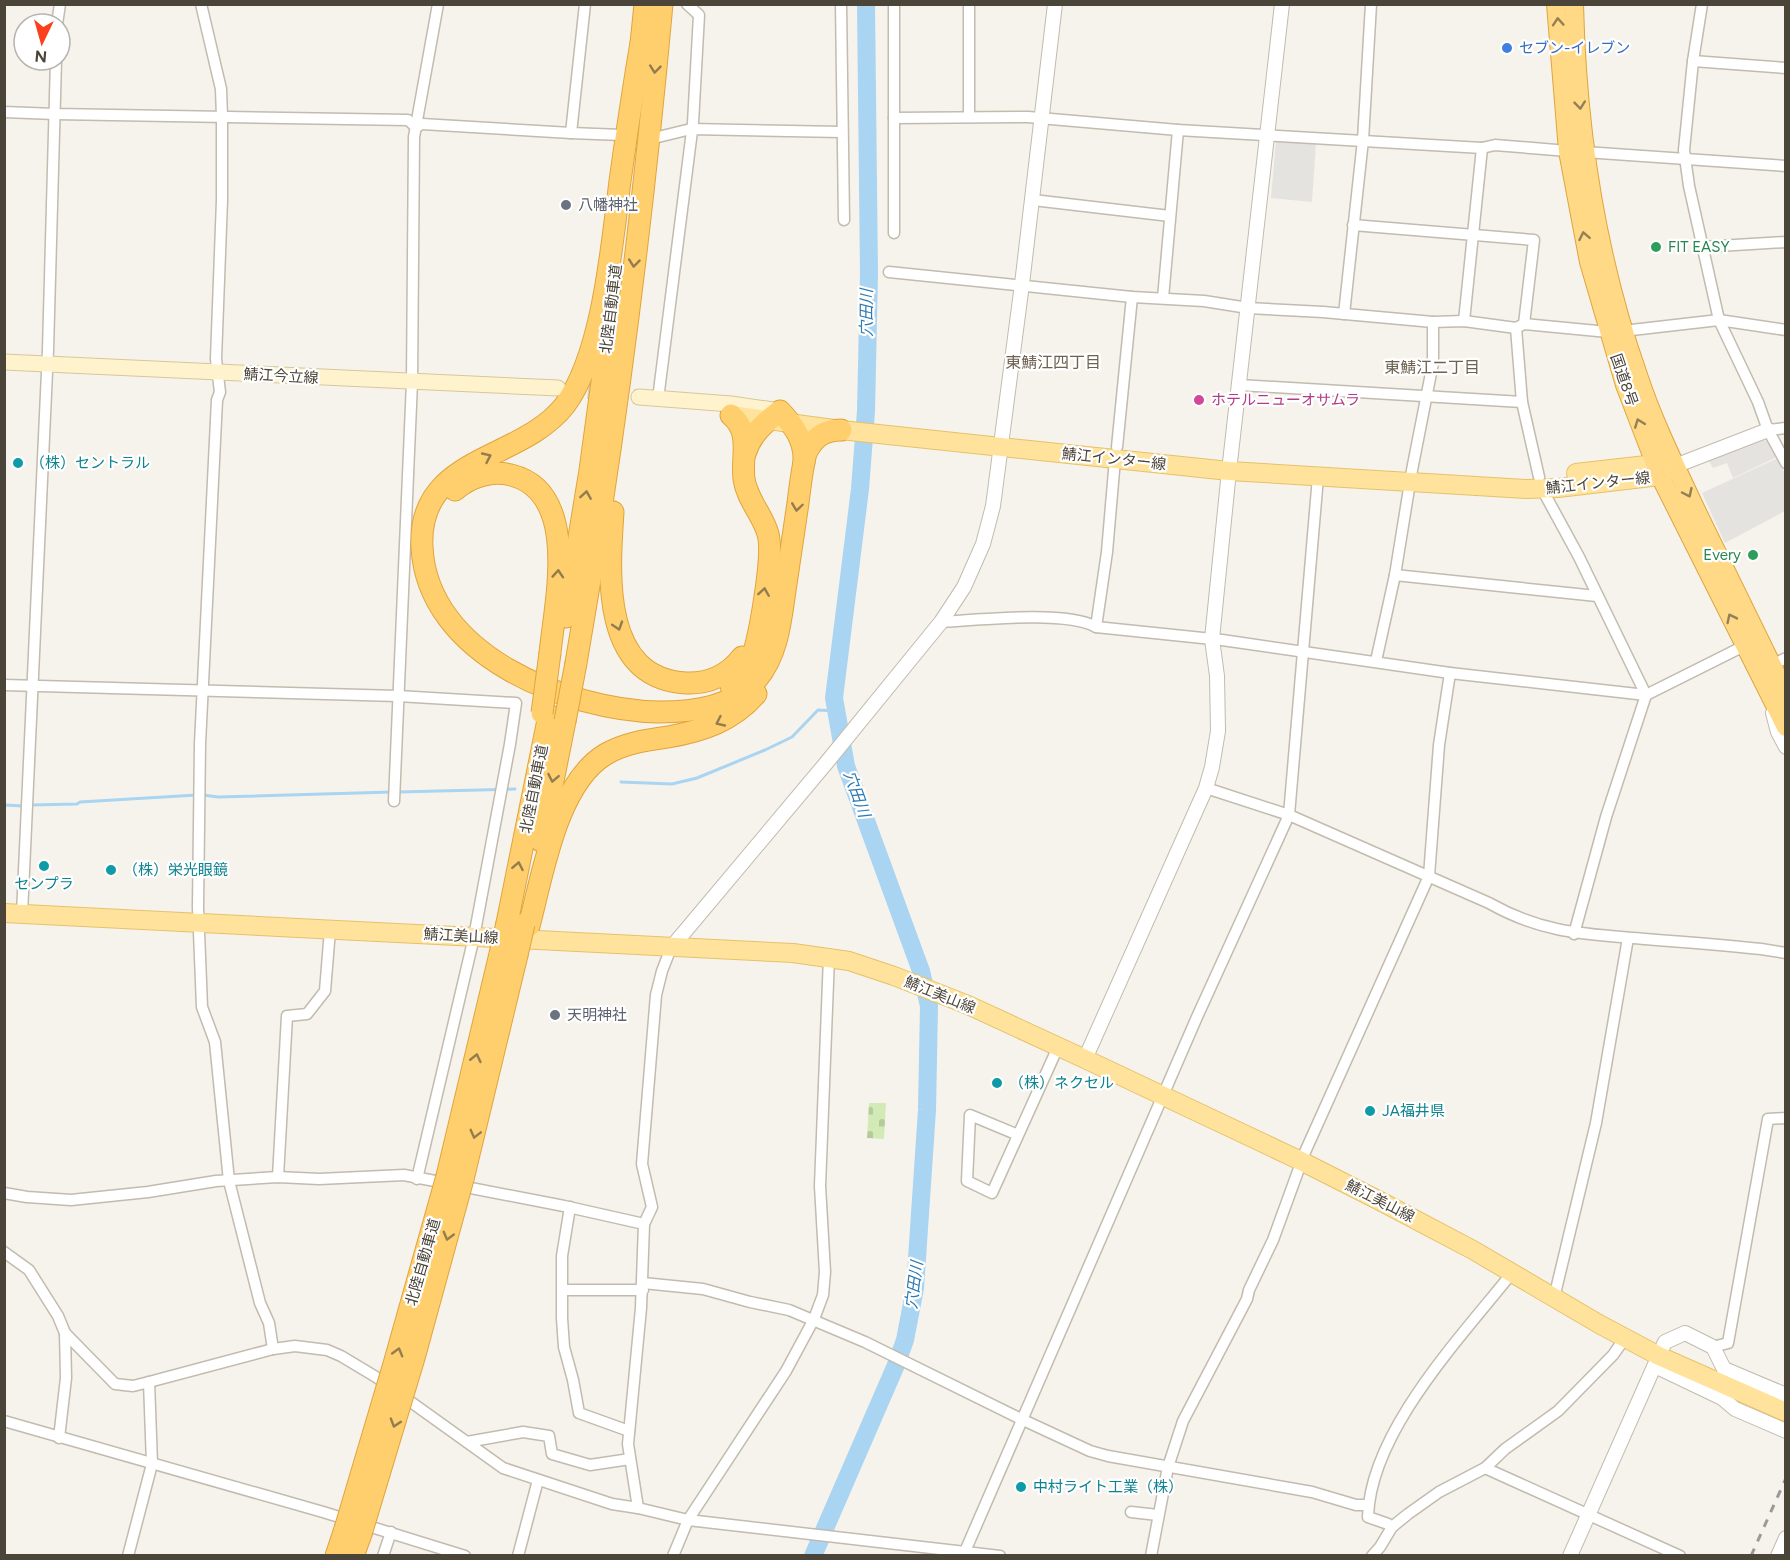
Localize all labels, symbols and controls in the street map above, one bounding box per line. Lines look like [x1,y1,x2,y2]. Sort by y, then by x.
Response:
north arrow [12,12,72,72]
one-way arrow [1551,17,1564,26]
place label: セブン-イレブン [1519,39,1630,57]
marker: セブン-イレブン [1500,41,1514,55]
text: N [34,46,48,66]
one-way arrow [649,64,662,73]
one-way arrow [1573,100,1585,109]
place label: 八幡神社 [578,196,638,214]
marker: 八幡神社 [559,198,573,212]
one-way arrow [1578,231,1591,241]
place label: FIT EASY [1668,238,1730,256]
marker: FIT EASY [1649,240,1663,254]
one-way arrow [628,258,641,267]
street label: 北陸自動車道 [597,263,625,355]
water label: 穴田川 [857,287,876,337]
street label: 国道8号 [1607,351,1641,409]
district label: 東鯖江四丁目 [1005,353,1101,372]
district label: 東鯖江二丁目 [1384,358,1480,377]
street label: 鯖江今立線 [243,365,319,387]
place label: ホテルニューオサムラ [1211,391,1360,409]
marker: ホテルニューオサムラ [1192,393,1206,407]
one-way arrow [1634,418,1646,429]
street label: 鯖江インター線 [1061,445,1167,473]
one-way arrow [480,452,491,464]
place label: （株）セントラル [30,454,150,472]
marker: （株）セントラル [11,456,25,470]
street label: 鯖江インター線 [1545,469,1651,497]
one-way arrow [1680,486,1692,497]
one-way arrow [580,491,592,500]
one-way arrow [792,502,804,511]
place label: Every [1703,546,1741,564]
marker: Every [1746,548,1760,562]
one-way arrow [551,569,564,578]
one-way arrow [758,587,770,597]
one-way arrow [1726,614,1738,625]
one-way arrow [610,620,623,631]
one-way arrow [716,714,727,726]
street label: 北陸自動車道 [517,743,551,835]
water label: 穴田川 [840,768,875,822]
one-way arrow [547,773,560,783]
marker: センプラ [37,859,51,873]
place label: （株）栄光眼鏡 [123,861,228,879]
one-way arrow [511,861,524,871]
marker: （株）栄光眼鏡 [104,863,118,877]
place label: センプラ [14,875,74,893]
street label: 鯖江美山線 [423,925,499,947]
street label: 鯖江美山線 [902,973,978,1017]
place label: 天明神社 [567,1006,627,1024]
marker: 天明神社 [548,1008,562,1022]
one-way arrow [469,1053,482,1063]
place label: （株）ネクセル [1009,1074,1114,1092]
marker: （株）ネクセル [990,1076,1004,1090]
place label: JA福井県 [1382,1102,1445,1120]
marker: JA福井県 [1363,1104,1377,1118]
one-way arrow [469,1129,482,1139]
street label: 鯖江美山線 [1342,1176,1418,1226]
street label: 北陸自動車道 [402,1216,444,1308]
one-way arrow [443,1230,455,1240]
water label: 穴田川 [902,1258,927,1310]
one-way arrow [390,1347,403,1357]
one-way arrow [390,1417,402,1428]
place label: 中村ライト工業（株） [1033,1478,1183,1496]
marker: 中村ライト工業（株） [1014,1480,1028,1494]

